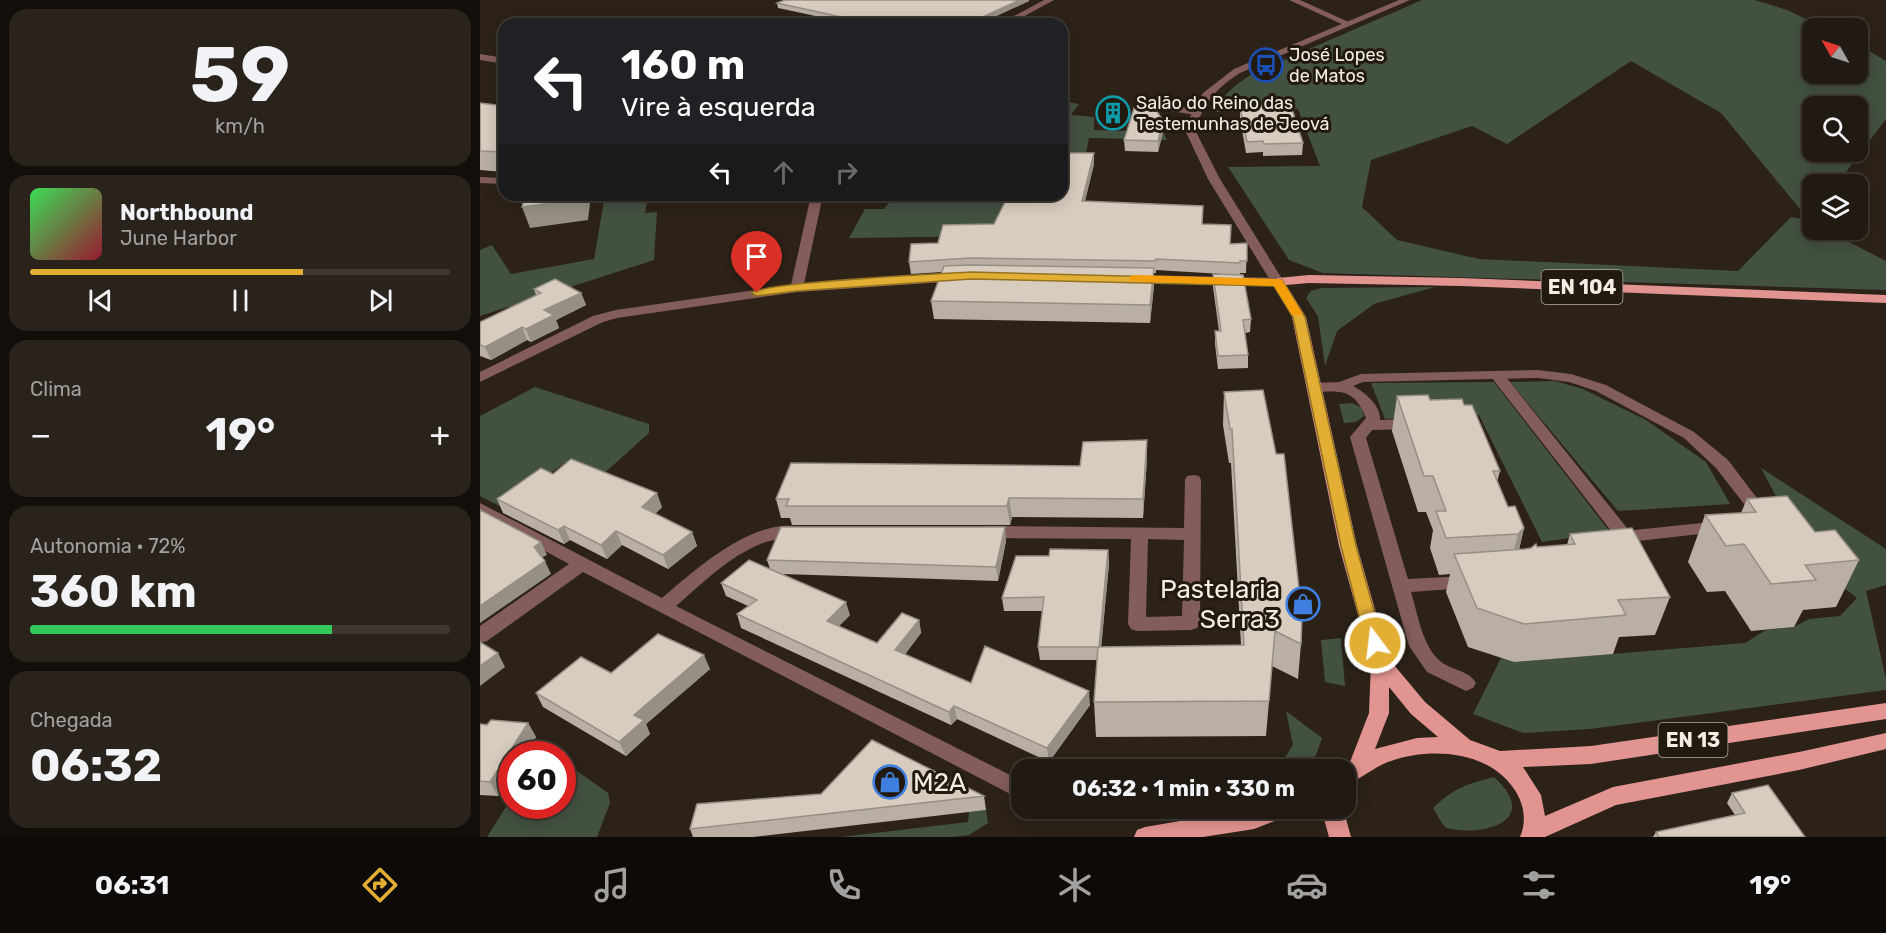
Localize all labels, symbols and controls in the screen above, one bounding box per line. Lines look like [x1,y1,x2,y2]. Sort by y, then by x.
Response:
north arrow [1802,18,1868,84]
map controls [1802,18,1868,240]
text: 59 [190,28,290,121]
text: 160 m [621,40,745,90]
icon: left [522,42,600,120]
place label: José Lopes de Matos [1289,44,1385,87]
bus stop icon: José Lopes de Matos [1248,47,1284,83]
text: Vire à esquerda [621,91,816,123]
place label: Salão do Reino das Testemunhas de Jeová [1136,92,1330,135]
building icon: Salão do Reino das Testemunhas de Jeová [1095,95,1131,131]
button: search [1802,96,1868,162]
text: km/h [215,114,265,138]
icon: left [704,156,737,189]
icon: ahead [767,156,800,189]
icon: right [830,156,863,189]
button: layers [1802,174,1868,240]
text: Northbound [120,199,253,226]
text: June Harbor [120,226,237,250]
pin [731,231,782,293]
icon: arrive [740,240,773,273]
road number: EN 104 [1542,270,1622,304]
icon: previous [84,284,117,317]
icon: pause [224,284,257,317]
icon: next [364,284,397,317]
text: Clima [30,377,82,401]
text: 19° [206,408,275,461]
text: − [30,415,51,454]
text: + [429,415,450,454]
text: Autonomia · 72% [30,534,186,558]
text: 360 km [30,565,197,618]
place label: Pastelaria Serra3 [1160,574,1280,635]
shop icon: Pastelaria Serra3 [1285,586,1321,622]
position arrow [1343,611,1407,675]
text: Chegada [30,708,113,732]
road number: EN 13 [1658,723,1728,757]
text: 06:32 [30,739,162,792]
speed limit sign: 60 [498,741,576,819]
shop icon: M2A [872,764,908,800]
place label: M2A [913,767,966,798]
text: 06:32 · 1 min · 330 m [1072,775,1295,802]
icon: directions [359,864,401,906]
icon: music [591,864,633,906]
icon: phone [823,864,865,906]
icon: climate [1054,864,1096,906]
icon: car [1286,864,1328,906]
icon: filters [1518,864,1560,906]
text: 06:31 [95,869,170,901]
text: 19° [1749,869,1791,901]

